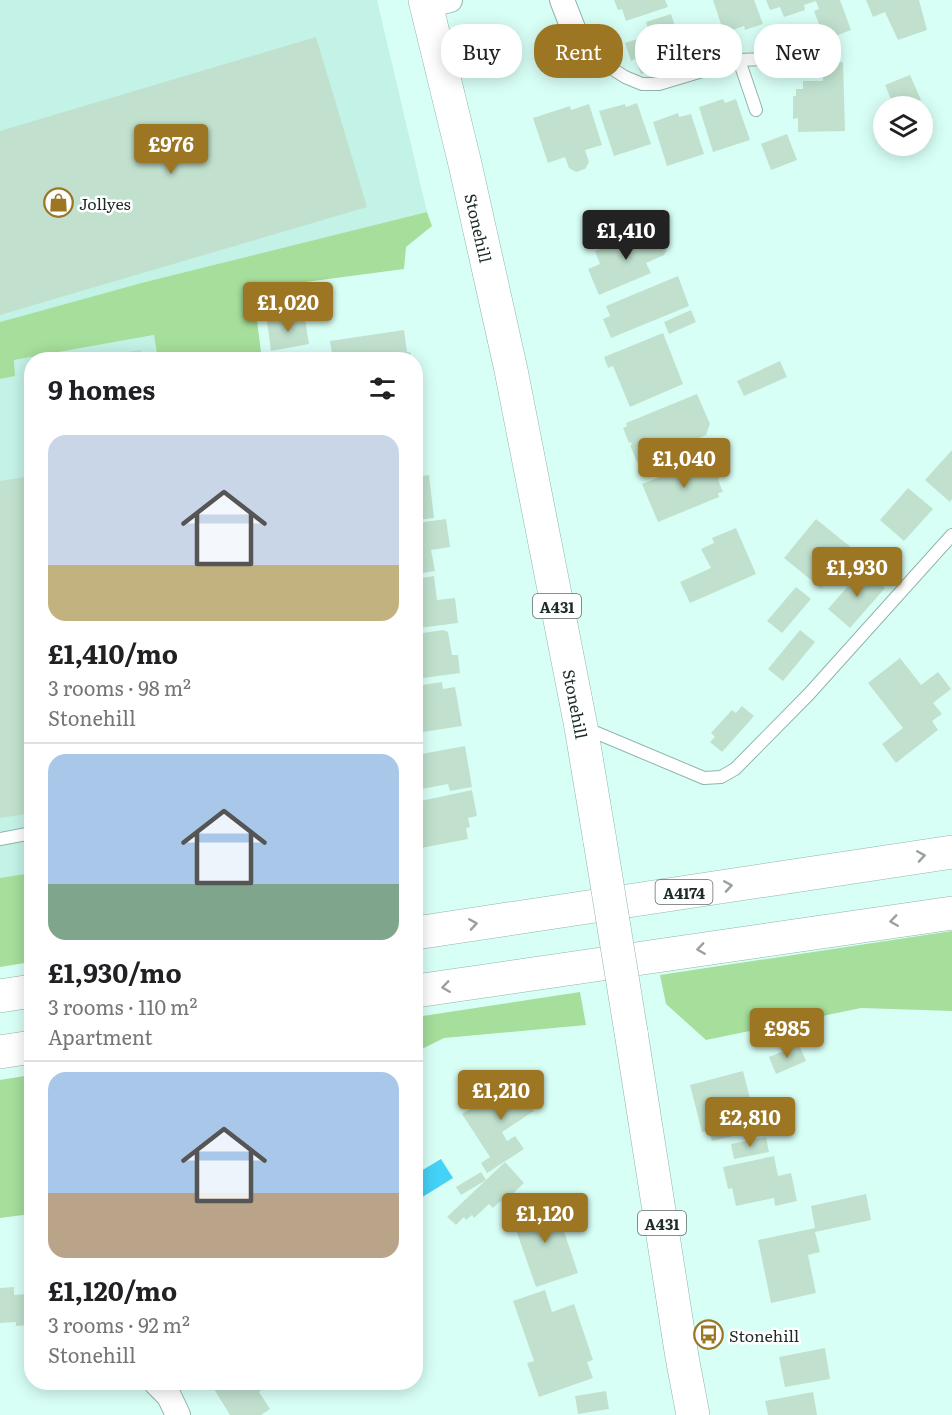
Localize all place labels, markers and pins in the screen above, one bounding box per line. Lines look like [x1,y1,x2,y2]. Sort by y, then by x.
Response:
pin: £976 [135,124,207,175]
shop icon: Jollyes [42,187,74,219]
place label: Jollyes [79,191,131,215]
pin: £1,410 [577,210,675,261]
pin: £1,020 [239,282,337,333]
pin: £1,040 [635,438,733,489]
pin: £1,930 [808,547,906,598]
pin: £985 [751,1008,823,1059]
pin: £1,210 [452,1070,550,1121]
pin: £2,810 [701,1097,799,1148]
pin: £1,120 [496,1193,594,1244]
bus stop icon: Stonehill [692,1319,724,1351]
place label: Stonehill [729,1323,799,1347]

